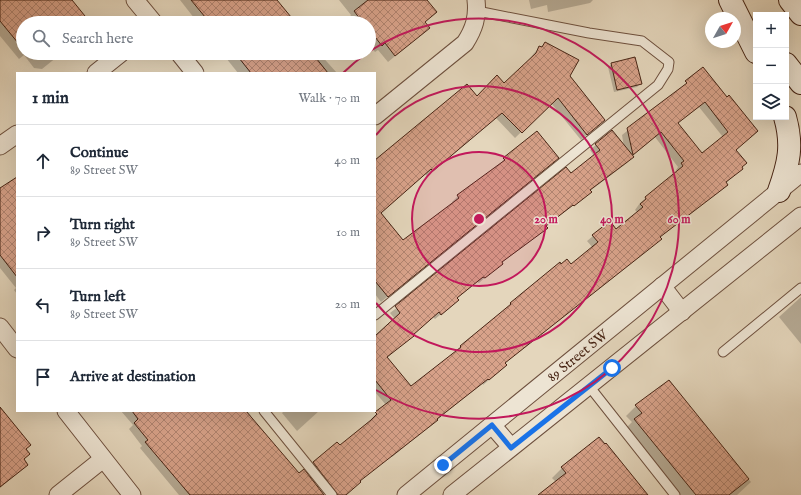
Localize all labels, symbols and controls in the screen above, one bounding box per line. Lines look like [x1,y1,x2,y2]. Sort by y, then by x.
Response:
north arrow [705,12,741,48]
map controls [753,12,789,120]
button: + [753,12,789,48]
search box [16,16,376,60]
icon: search [30,27,52,49]
text: Search here [62,29,133,48]
button: − [753,48,789,84]
button: layers [753,84,789,120]
text: 1 min [32,88,69,109]
text: Walk · 70 m [298,90,360,107]
text: Continue [70,143,128,162]
icon: ahead [32,150,54,172]
text: 40 m [334,152,360,169]
text: 89 Street SW [70,162,138,179]
centre of rings [472,212,486,226]
text: 20 m [534,212,558,227]
text: 40 m [600,212,625,227]
text: 60 m [668,212,691,227]
text: Turn right [70,215,135,234]
icon: right [32,222,54,244]
text: 10 m [336,224,360,241]
text: 89 Street SW [70,234,138,251]
text: Turn left [70,287,126,306]
icon: left [32,294,54,316]
text: 20 m [335,296,360,313]
text: 89 Street SW [70,306,138,323]
street label: 89 Street SW [544,326,612,386]
route start [603,359,621,377]
icon: arrive [32,366,54,388]
text: Arrive at destination [70,367,196,386]
route end [434,456,452,474]

